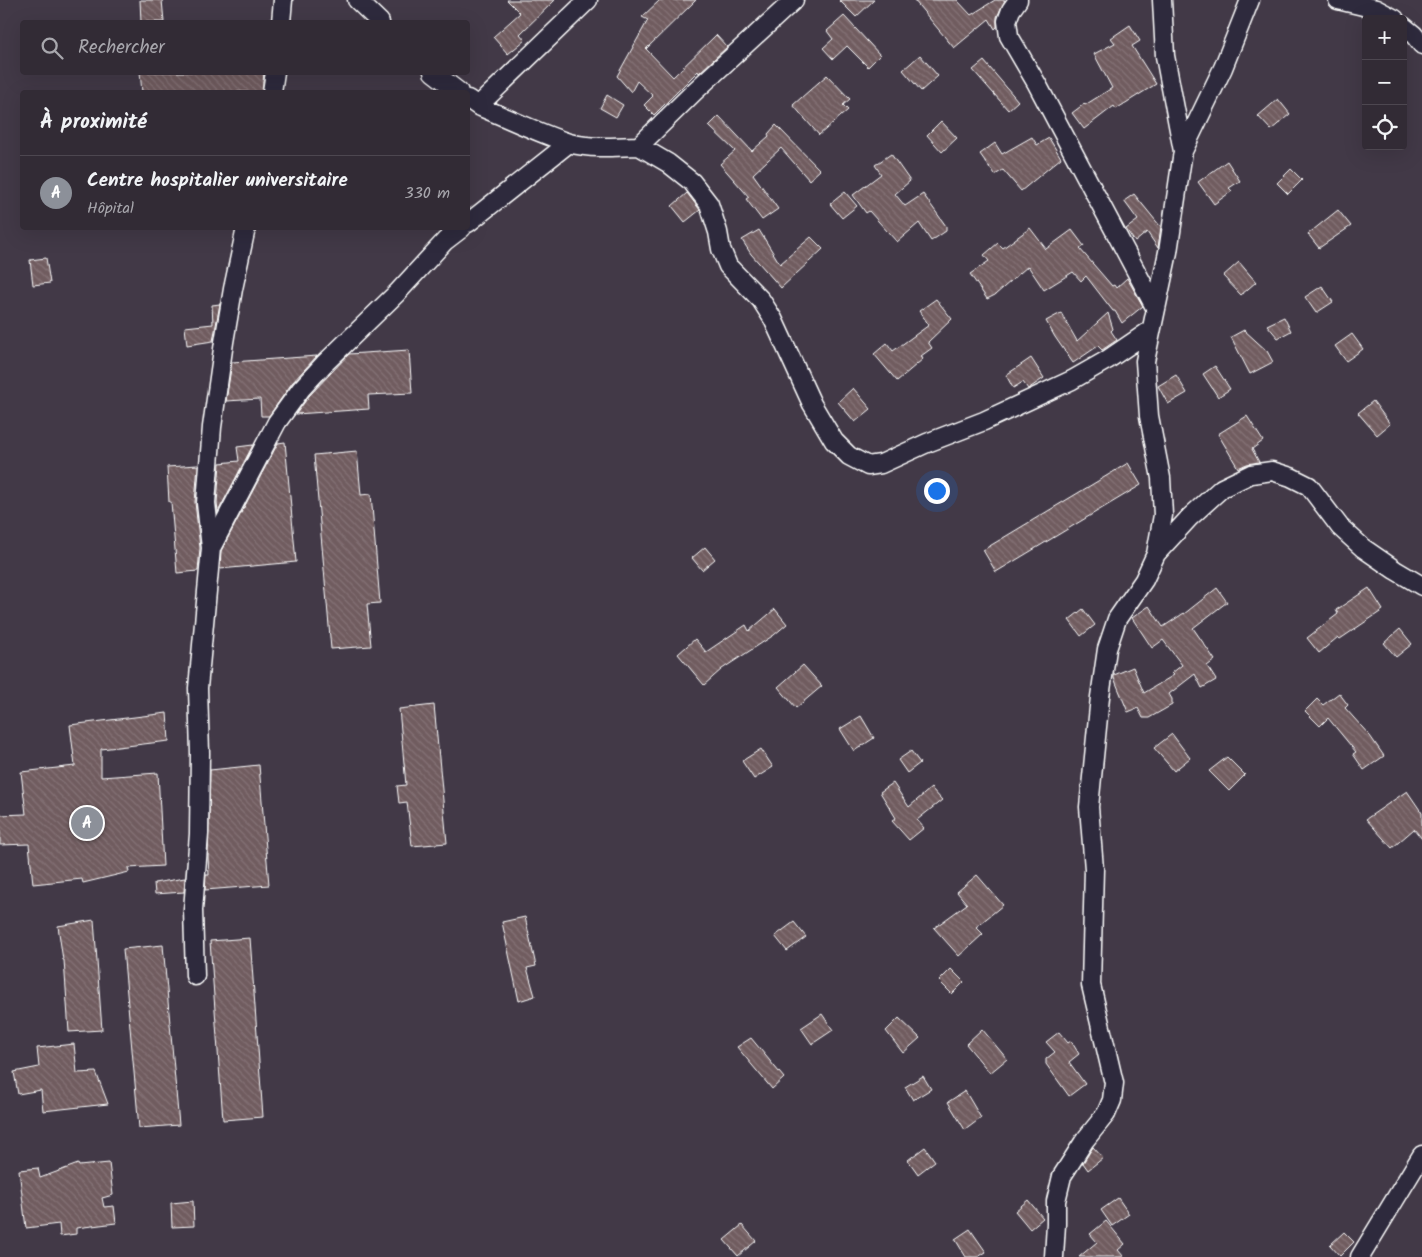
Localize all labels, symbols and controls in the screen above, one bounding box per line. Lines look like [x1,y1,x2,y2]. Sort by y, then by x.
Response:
map controls [1362,15,1407,150]
button: + [1362,15,1407,60]
search box [20,20,470,75]
text: Rechercher [78,33,165,63]
icon: search [38,34,66,62]
button: − [1362,60,1407,105]
button: locate [1362,105,1407,150]
text: À proximité [40,106,147,139]
text: Centre hospitalier universitaire [87,166,348,196]
text: A [51,181,61,206]
text: 330 m [405,181,450,206]
text: Hôpital [87,196,134,221]
your location [924,478,950,504]
pin: A [71,804,103,842]

